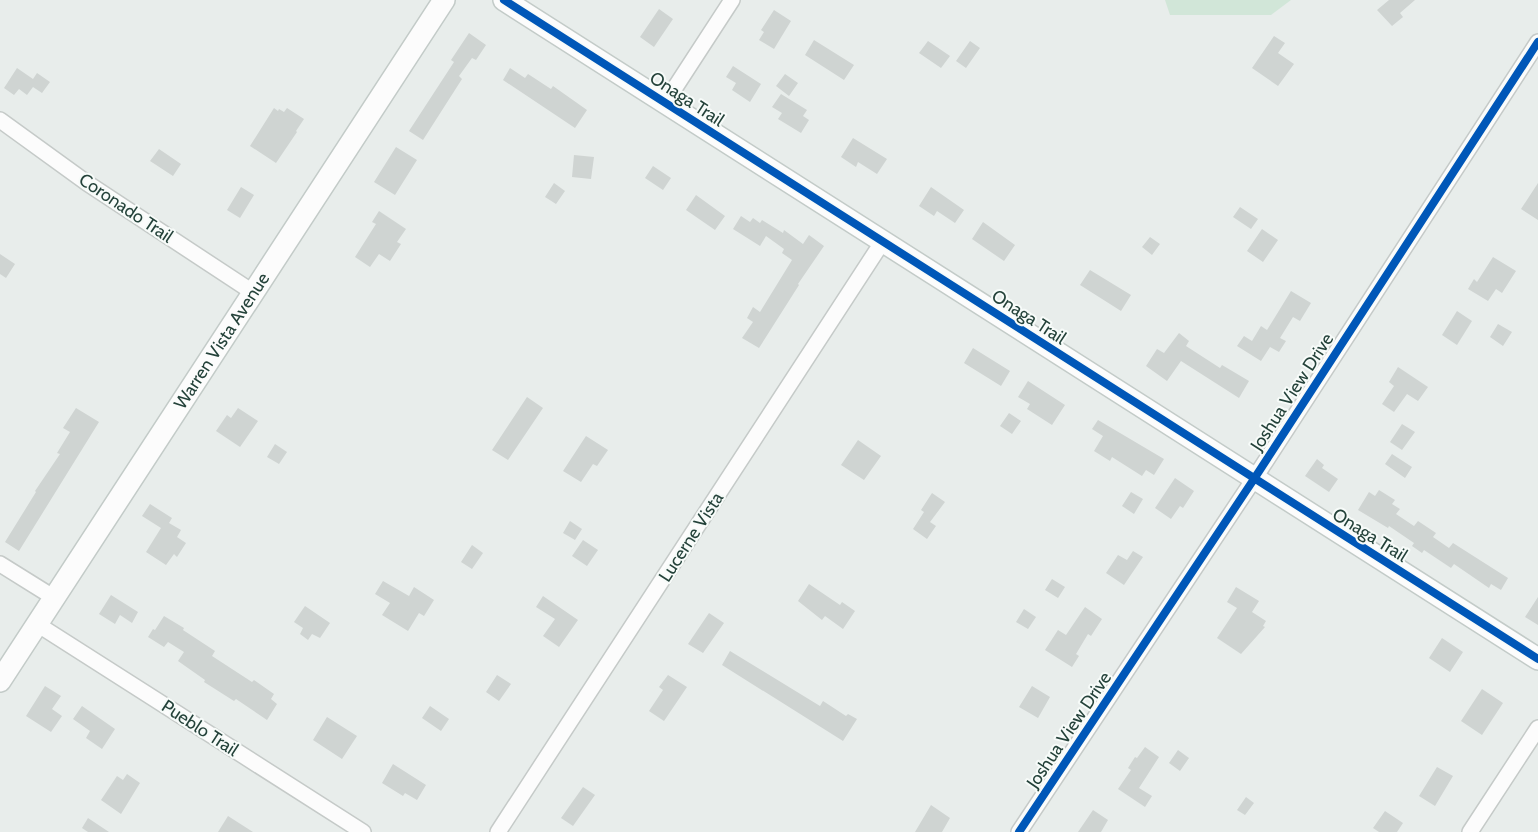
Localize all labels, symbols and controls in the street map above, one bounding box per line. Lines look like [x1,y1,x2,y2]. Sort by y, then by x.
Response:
street label: Onaga Trail [646,67,729,132]
street label: Coronado Trail [75,168,178,248]
street label: Warren Vista Avenue [169,269,274,413]
street label: Onaga Trail [988,285,1071,350]
street label: Joshua View Drive [1245,329,1338,456]
street label: Lucerne Vista [654,488,728,586]
street label: Onaga Trail [1328,503,1412,567]
street label: Joshua View Drive [1021,668,1116,793]
street label: Pueblo Trail [157,695,243,761]

